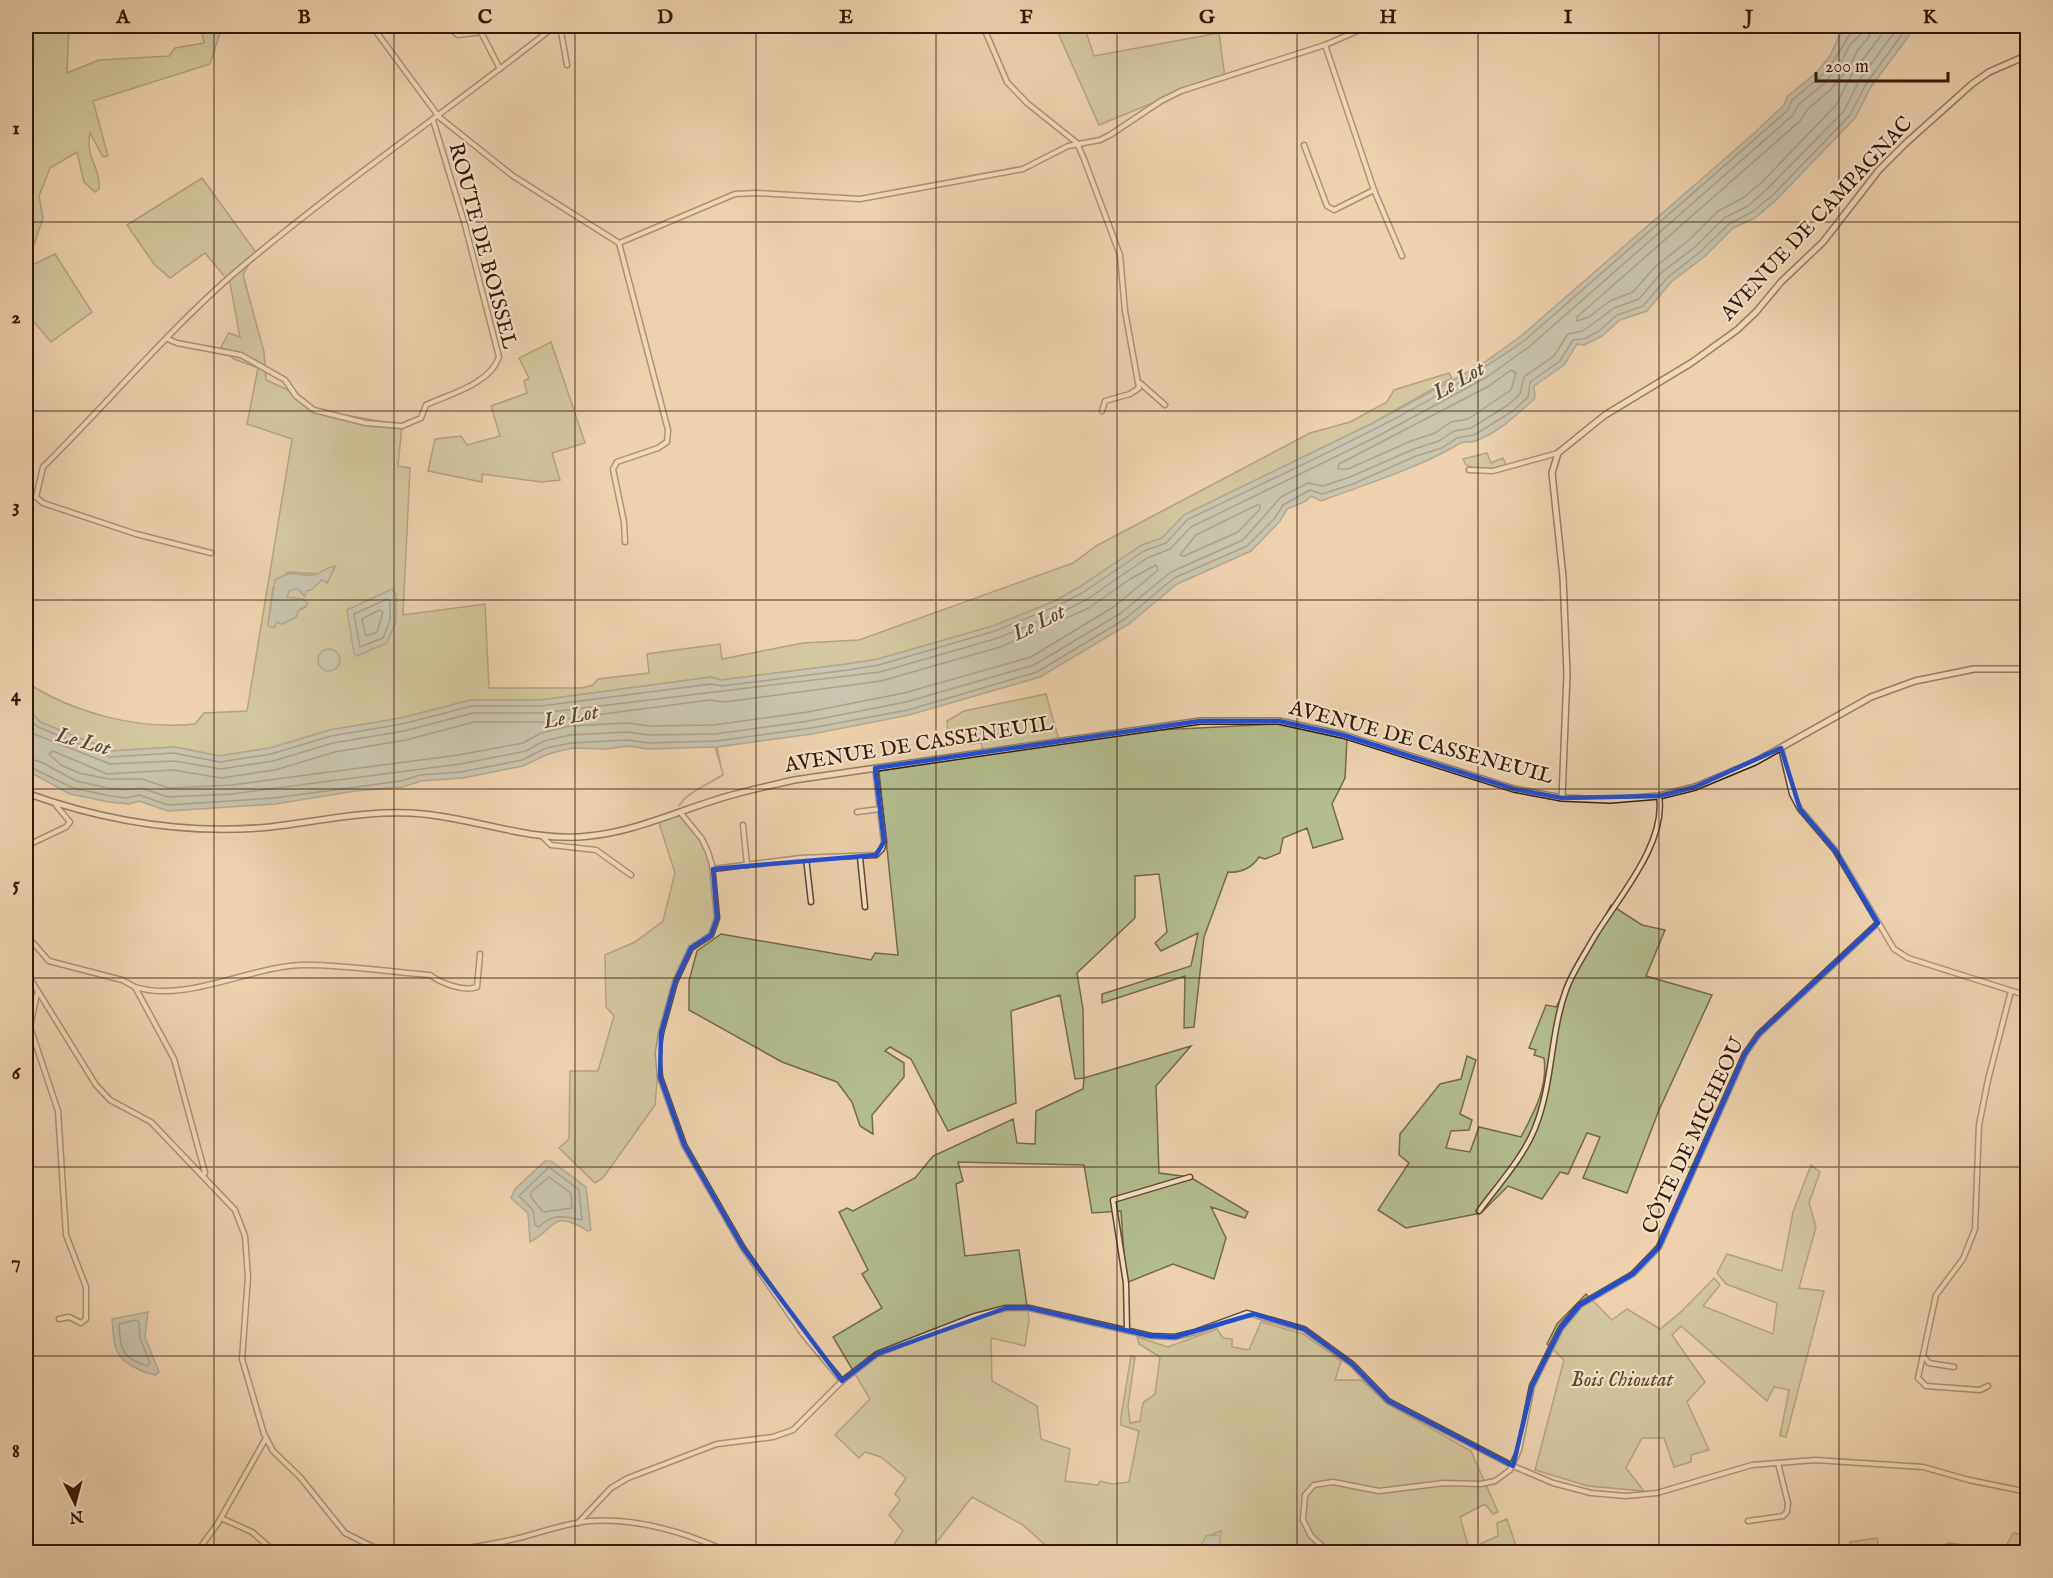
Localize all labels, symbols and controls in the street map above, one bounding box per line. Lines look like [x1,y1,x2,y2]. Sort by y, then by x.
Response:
text: A [115,5,131,30]
text: B [297,5,311,30]
text: C [478,5,492,30]
text: D [657,5,673,30]
text: E [839,5,853,30]
text: F [1020,5,1033,30]
text: G [1199,5,1216,30]
text: H [1379,5,1397,30]
text: I [1564,5,1573,30]
text: J [1742,5,1754,30]
text: K [1923,5,1939,30]
scale bar [1816,45,1948,83]
text: 200 m [1825,56,1869,79]
street label: AVENUE DE CAMPAGNAC [1714,111,1919,328]
text: 1 [12,116,20,141]
street label: ROUTE DE BOISSEL [442,140,522,352]
text: 2 [11,305,21,330]
water label: Le Lot [1427,354,1491,408]
text: 3 [12,494,20,519]
water label: Le Lot [1007,597,1071,649]
text: 4 [11,683,22,708]
street label: AVENUE DE CASSENEUIL [1285,695,1556,791]
water label: Le Lot [540,698,602,736]
street label: AVENUE DE CASSENEUIL [782,710,1055,780]
water label: Le Lot [51,721,114,763]
text: 5 [12,872,20,897]
street label: CÔTE DE MICHEOU [1636,1033,1751,1239]
text: 6 [12,1061,22,1086]
text: 7 [11,1250,21,1275]
park label: Bois Chioutat [1571,1367,1675,1394]
text: 8 [12,1439,20,1464]
north arrow [45,1473,105,1533]
text: N [68,1505,85,1527]

